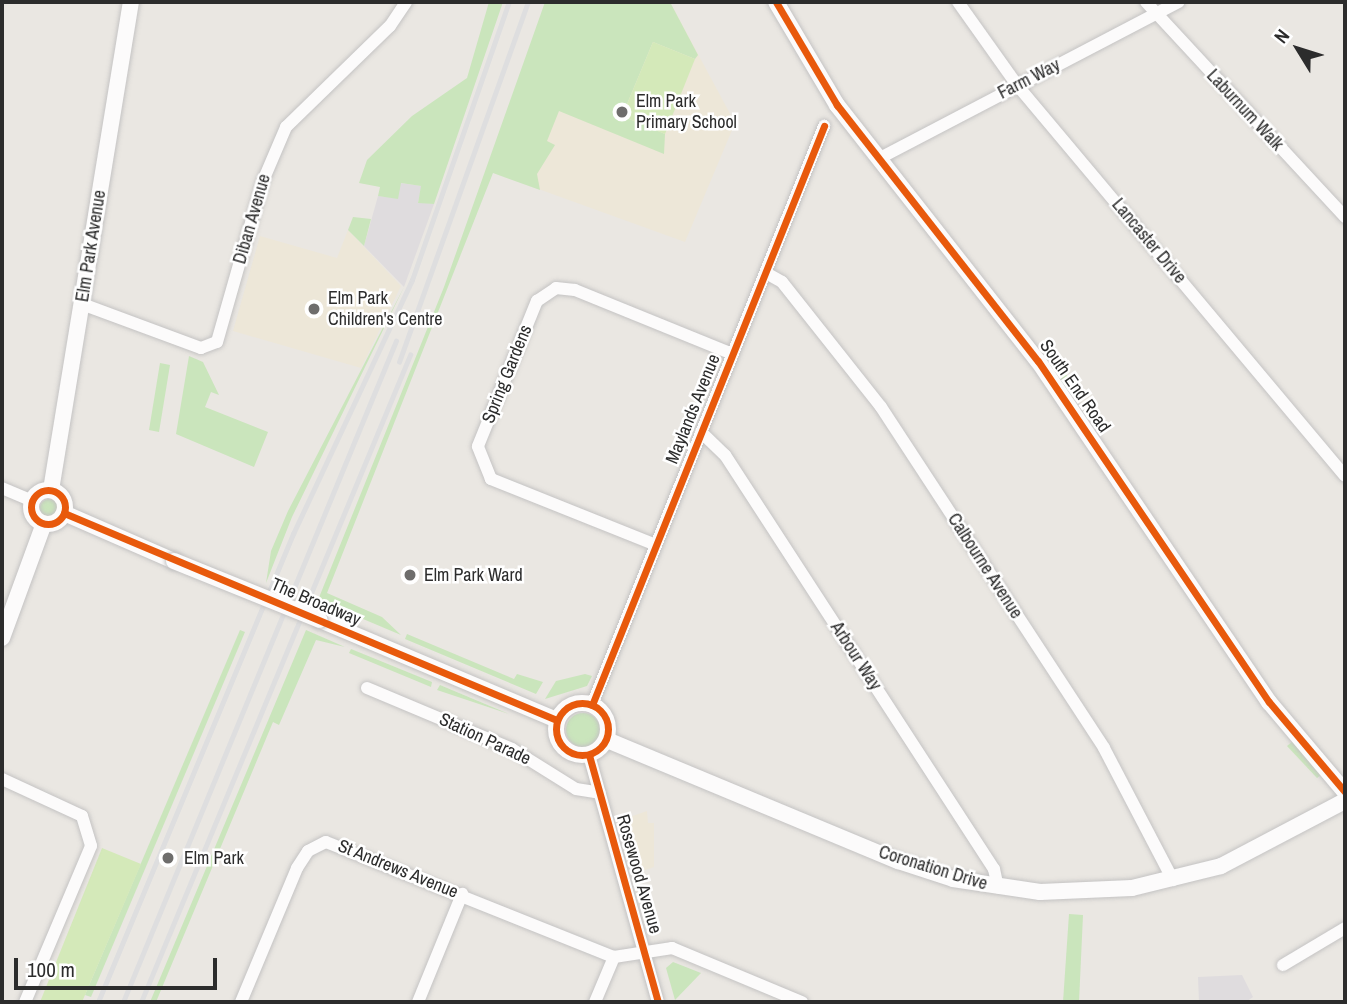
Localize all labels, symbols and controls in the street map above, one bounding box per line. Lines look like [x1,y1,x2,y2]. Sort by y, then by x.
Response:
north arrow [1263,14,1333,84]
text: N [1268,24,1295,49]
street label: Farm Way [994,54,1064,104]
street label: Laburnum Walk [1202,65,1288,155]
place label: Elm Park Primary School [636,91,737,134]
marker: Elm Park Primary School [614,104,630,120]
street label: Diban Avenue [229,171,275,267]
street label: Elm Park Avenue [71,188,111,304]
street label: Lancaster Drive [1107,194,1191,288]
place label: Elm Park Children's Centre [328,288,442,330]
marker: Elm Park Children's Centre [306,301,322,317]
street label: Spring Gardens [477,322,537,426]
street label: South End Road [1035,335,1115,437]
street label: Maylands Avenue [661,351,725,467]
street label: Calbourne Avenue [943,509,1027,623]
place label: Elm Park Ward [424,564,523,586]
marker: Elm Park Ward [402,567,418,583]
street label: The Broadway [268,573,364,631]
street label: Arbour Way [826,618,886,694]
street label: Station Parade [436,708,534,770]
street label: Rosewood Avenue [612,812,666,936]
street label: St Andrews Avenue [334,835,462,903]
street label: Coronation Drive [876,841,990,895]
place label: Elm Park [184,847,244,869]
marker: Elm Park [158,848,178,868]
scale bar [18,944,220,988]
text: 100 m [27,955,75,984]

